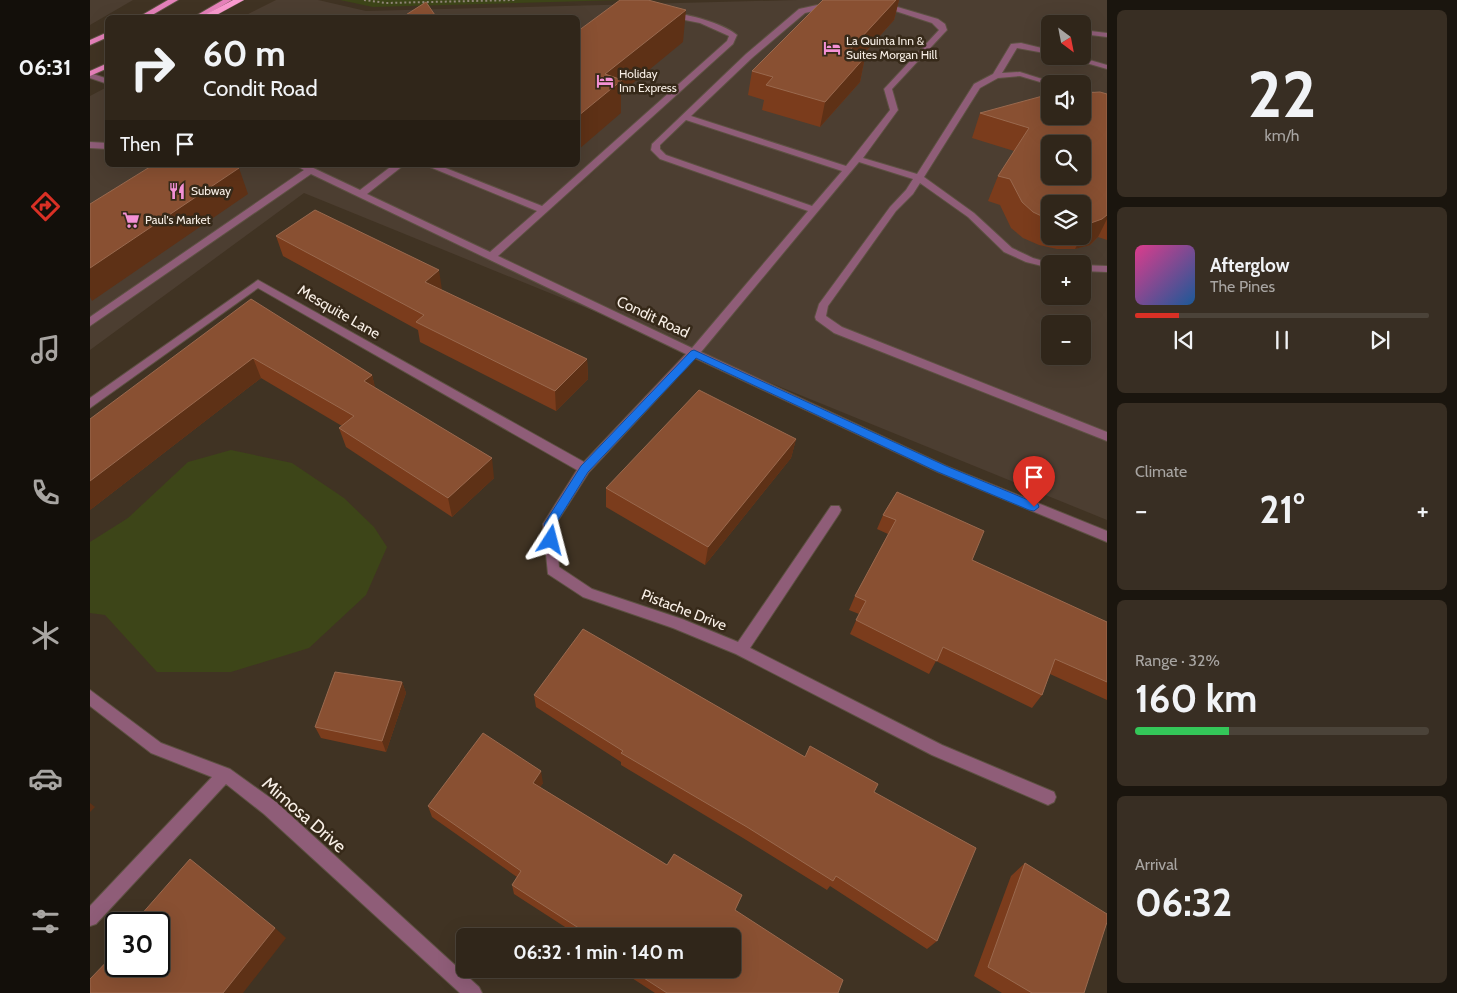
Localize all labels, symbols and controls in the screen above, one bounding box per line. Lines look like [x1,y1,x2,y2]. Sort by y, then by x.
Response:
north arrow [1041,15,1091,65]
map controls [1041,15,1091,365]
text: 60 m [203,32,286,75]
place label: La Quinta Inn & Suites Morgan Hill [846,33,937,62]
icon: right [120,35,185,100]
hotel icon: La Quinta Inn & Suites Morgan Hill [822,38,842,58]
text: 06:31 [19,54,71,81]
text: 22 [1248,54,1316,133]
place label: Holiday Inn Express [619,66,677,95]
hotel icon: Holiday Inn Express [595,71,615,91]
text: Condit Road [203,75,318,102]
button: sound [1041,75,1091,125]
text: km/h [1264,126,1300,145]
icon: arrive [171,130,199,158]
text: Then [120,133,161,156]
button: search [1041,135,1091,185]
restaurant icon: Subway [167,181,187,201]
place label: Subway [191,183,231,198]
icon: directions [28,189,63,224]
button: layers [1041,195,1091,245]
supermarket icon: Paul's Market [121,210,141,230]
place label: Paul's Market [145,212,211,227]
text: Afterglow [1210,254,1290,277]
button: + [1041,255,1091,305]
text: The Pines [1210,277,1275,296]
street label: Mesquite Lane [295,281,384,343]
street label: Condit Road [614,292,692,342]
button: − [1041,315,1091,365]
icon: previous [1170,326,1198,354]
icon: pause [1268,326,1296,354]
icon: next [1366,326,1394,354]
icon: music [28,332,63,367]
pin [1013,456,1055,507]
text: Climate [1135,462,1187,481]
icon: arrive [1020,463,1048,491]
icon: phone [28,475,63,510]
text: 21° [1259,486,1305,533]
text: − [1135,493,1147,527]
text: + [1417,493,1429,527]
position arrow [524,513,576,565]
street label: Pistache Drive [639,586,729,635]
icon: climate [28,618,63,653]
text: Range · 32% [1135,651,1220,670]
text: 160 km [1135,675,1257,722]
icon: car [28,761,63,796]
street label: Mimosa Drive [257,772,351,858]
text: Arrival [1135,855,1178,874]
text: 06:32 [1135,879,1232,926]
icon: filters [28,904,63,939]
speed limit sign: 30 [105,912,170,977]
text: 06:32 · 1 min · 140 m [513,941,684,964]

